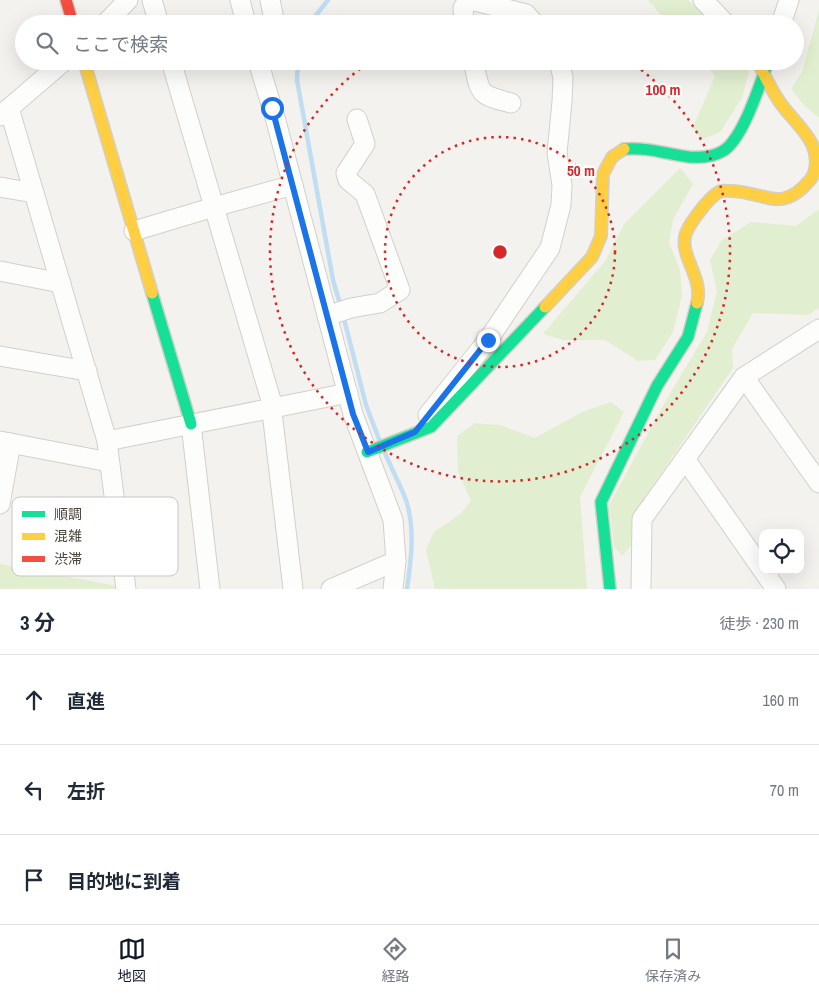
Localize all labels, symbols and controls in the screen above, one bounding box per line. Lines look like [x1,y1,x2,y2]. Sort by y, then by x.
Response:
search box [15,15,804,70]
icon: search [33,29,61,57]
text: ここで検索 [73,31,168,57]
text: 100 m [646,79,680,100]
route start [261,97,284,120]
text: 50 m [567,160,595,181]
centre of rings [491,243,509,261]
route end [477,329,500,352]
legend [12,497,178,576]
text: 順調 [54,505,82,523]
text: 混雑 [54,527,82,545]
map controls [759,529,804,574]
button: locate [759,529,804,574]
text: 渋滞 [54,550,82,568]
text: 3 分 [20,608,55,637]
text: 徒歩 · 230 m [720,612,799,634]
icon: ahead [20,686,48,714]
text: 直進 [67,688,105,714]
text: 160 m [763,689,799,711]
icon: left [20,776,48,804]
text: 左折 [67,778,105,804]
text: 70 m [770,779,799,801]
icon: arrive [20,866,48,894]
text: 目的地に到着 [67,868,181,894]
tab: 地図 [118,935,146,985]
tab: 経路 [381,935,409,985]
tab: 保存済み [645,935,701,985]

